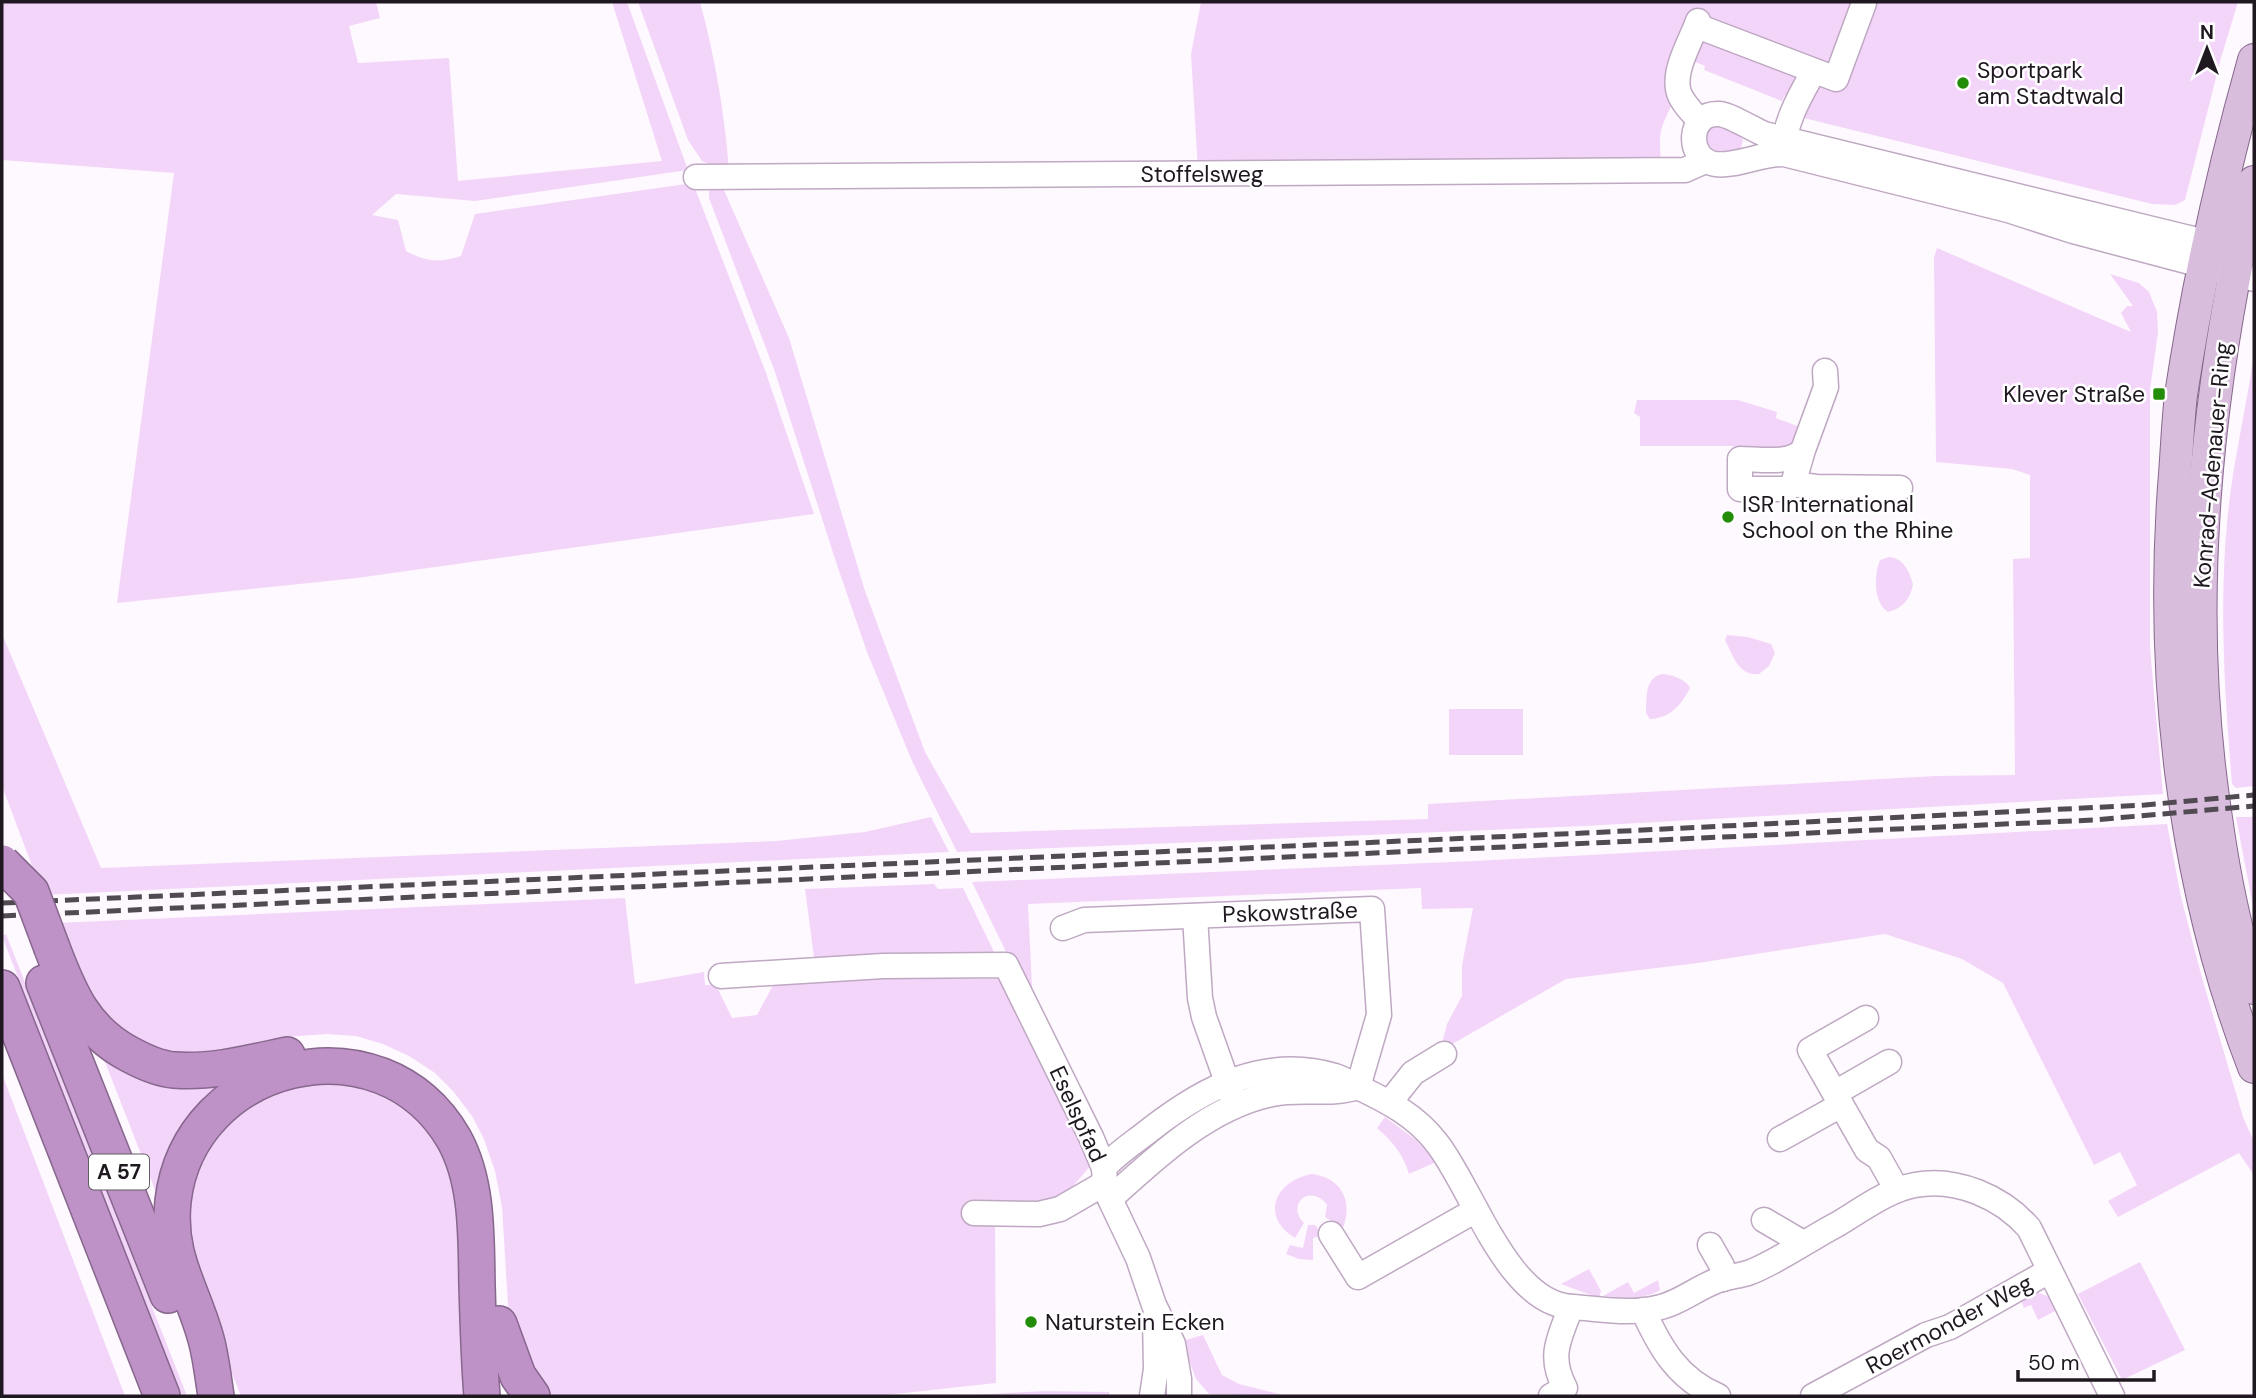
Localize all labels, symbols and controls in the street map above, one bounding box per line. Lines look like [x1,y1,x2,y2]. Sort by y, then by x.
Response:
north arrow [2172,14,2242,84]
text: N [2200,20,2214,45]
place label: Sportpark am Stadtwald [1977,55,2124,111]
marker: Sportpark am Stadtwald [1955,75,1971,91]
street label: Stoffelsweg [1140,159,1264,189]
street label: Konrad-Adenauer-Ring [2186,341,2238,589]
place label: Klever Straße [2003,379,2145,409]
marker: Klever Straße [2151,386,2167,402]
place label: ISR International School on the Rhine [1742,489,1953,545]
marker: ISR International School on the Rhine [1720,509,1736,525]
street label: Pskowstraße [1222,895,1358,929]
street label: Eselspfad [1043,1061,1113,1167]
road number: A 57 [89,1154,149,1190]
street label: Roermonder Weg [1860,1267,2038,1381]
place label: Naturstein Ecken [1045,1307,1225,1337]
marker: Naturstein Ecken [1023,1314,1039,1330]
scale bar [2018,1338,2154,1382]
text: 50 m [2028,1349,2079,1377]

